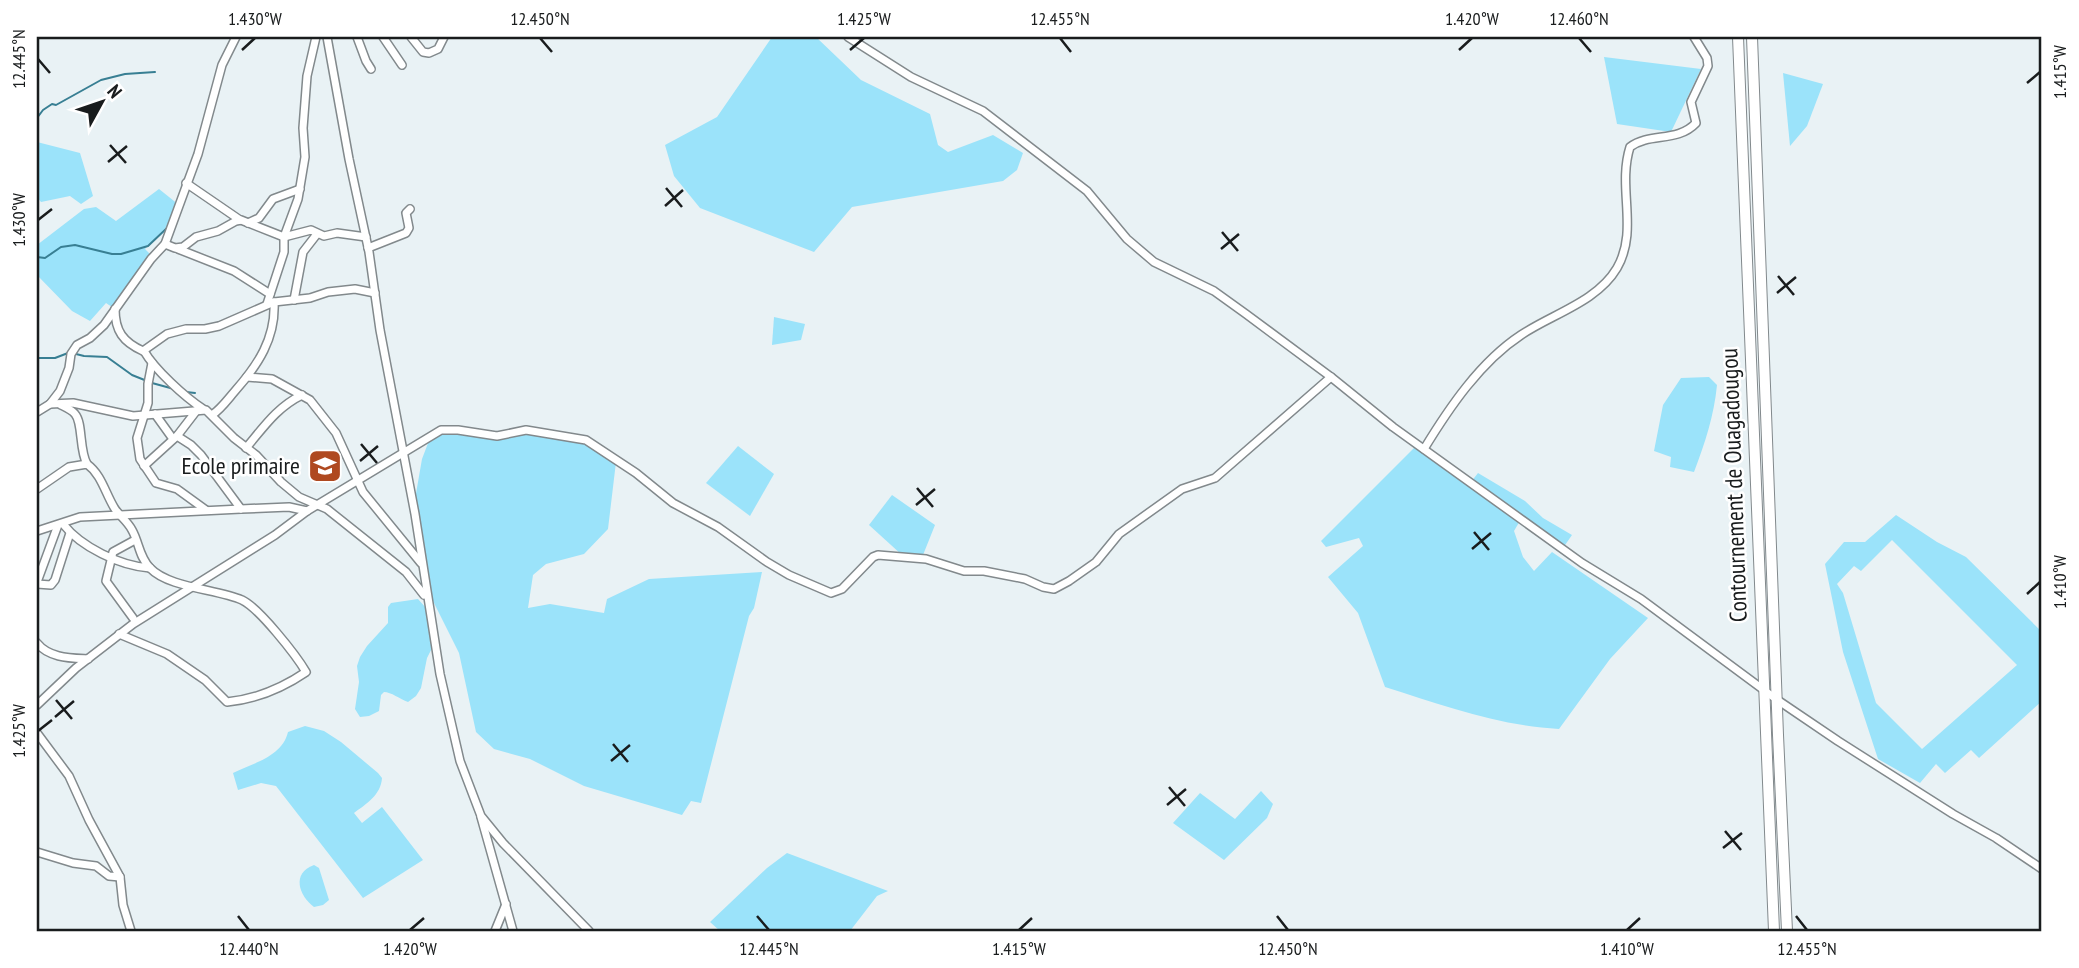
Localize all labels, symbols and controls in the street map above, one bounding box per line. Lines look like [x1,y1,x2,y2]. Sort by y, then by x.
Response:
text: 1.430°W [228,7,282,30]
text: 12.450°N [510,7,570,30]
text: 1.425°W [837,7,891,30]
text: 12.455°N [1030,7,1090,30]
text: 1.420°W [1445,7,1499,30]
text: 12.460°N [1549,7,1609,30]
text: 12.445°N [7,29,30,89]
text: 1.415°W [2048,45,2071,99]
north arrow [66,66,136,136]
text: N [103,79,128,103]
text: 1.430°W [7,193,30,247]
street label: Contournement de Ouagadougou [1713,348,1754,623]
school or university icon: Ecole primaire [306,447,344,485]
place label: Ecole primaire [181,450,300,481]
text: 1.410°W [2048,555,2071,609]
text: 1.425°W [7,704,30,758]
text: 12.440°N [219,937,279,960]
text: 1.420°W [383,937,437,960]
text: 12.445°N [739,937,799,960]
text: 1.415°W [992,937,1046,960]
text: 12.450°N [1258,937,1318,960]
text: 1.410°W [1600,937,1654,960]
text: 12.455°N [1777,937,1837,960]

